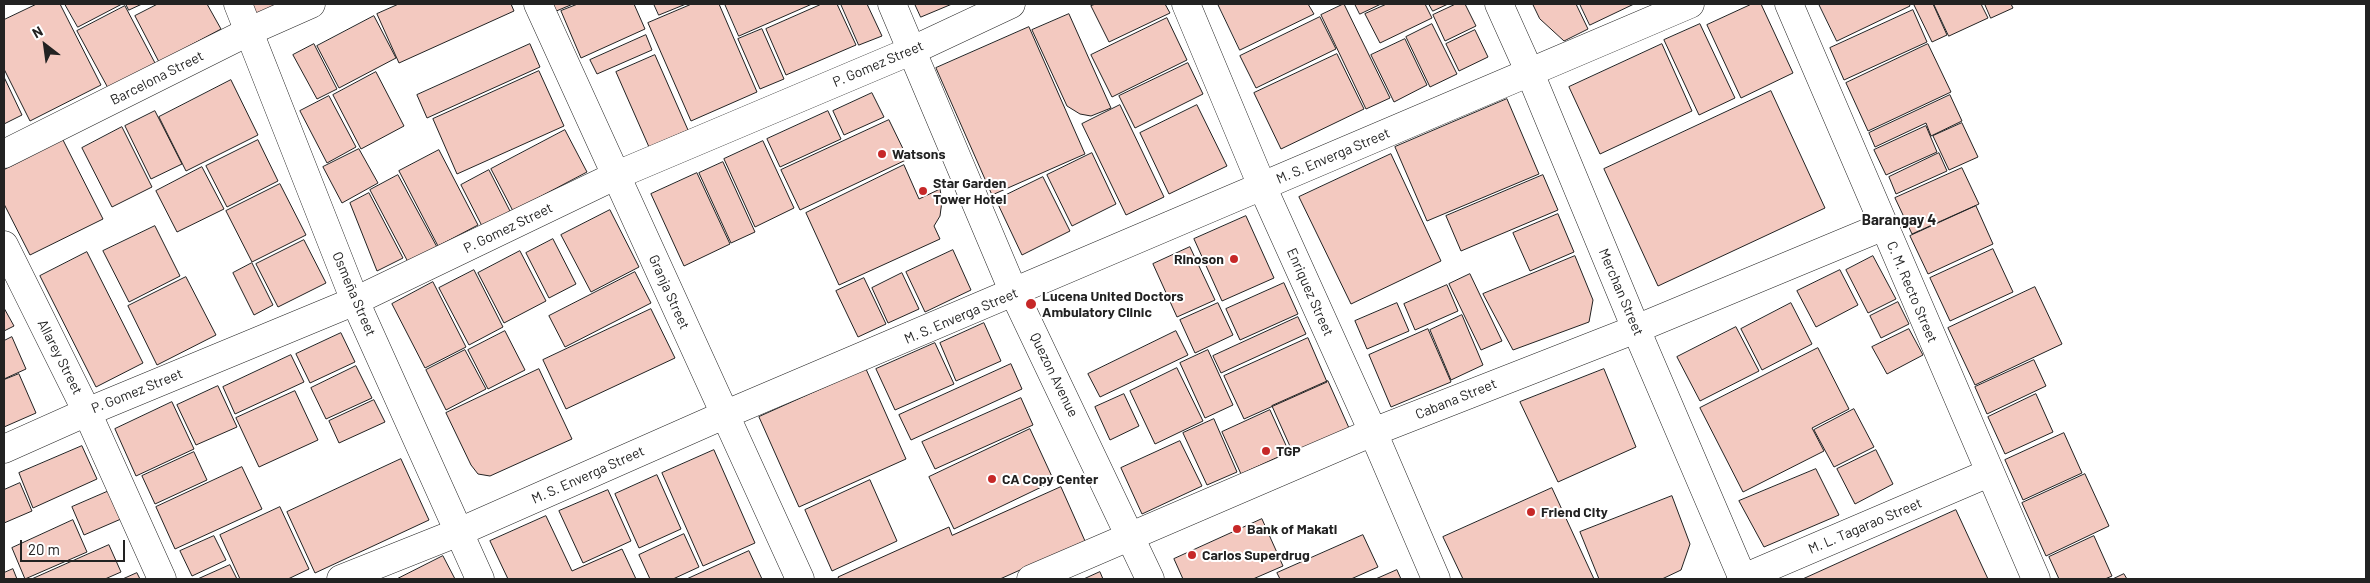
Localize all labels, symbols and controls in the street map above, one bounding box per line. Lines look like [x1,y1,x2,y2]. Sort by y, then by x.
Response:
north arrow [20,20,70,70]
text: N [29,22,46,41]
street label: P. Gomez Street [830,37,926,91]
street label: Barcelona Street [108,47,206,109]
street label: M. S. Enverga Street [1274,124,1392,188]
place label: Watsons [892,146,946,162]
marker: Watsons [876,148,888,160]
place label: Star Garden Tower Hotel [933,175,1007,208]
marker: Star Garden Tower Hotel [917,185,929,197]
street label: P. Gomez Street [461,199,555,257]
district label: Barangay 4 [1862,211,1936,229]
street label: C. M. Recto Street [1883,239,1941,345]
street label: Enriquez Street [1283,245,1337,339]
street label: Merchan Street [1595,246,1647,338]
street label: Osmeña Street [329,249,379,339]
place label: Rinoson [1174,251,1224,267]
street label: Granja Street [645,252,693,332]
marker: Rinoson [1228,253,1240,265]
street label: M. S. Enverga Street [902,284,1020,348]
place label: Lucena United Doctors Ambulatory Clinic [1042,288,1183,321]
marker: Lucena United Doctors Ambulatory Clinic [1024,297,1038,311]
street label: Allarey Street [34,317,86,397]
street label: Quezon Avenue [1026,330,1082,420]
street label: P. Gomez Street [89,365,185,417]
street label: Cabana Street [1413,375,1499,423]
street label: M. S. Enverga Street [529,443,647,507]
place label: TGP [1276,443,1301,459]
marker: TGP [1260,445,1272,457]
place label: CA Copy Center [1002,471,1098,487]
marker: CA Copy Center [986,473,998,485]
street label: M. L. Tagarao Street [1806,494,1924,558]
place label: Friend City [1541,504,1608,520]
marker: Friend City [1525,506,1537,518]
place label: Bank of Makati [1247,521,1337,537]
marker: Bank of Makati [1231,523,1243,535]
scale bar [22,530,128,562]
text: 20 m [28,540,60,558]
place label: Carlos Superdrug [1202,547,1310,563]
marker: Carlos Superdrug [1186,549,1198,561]

